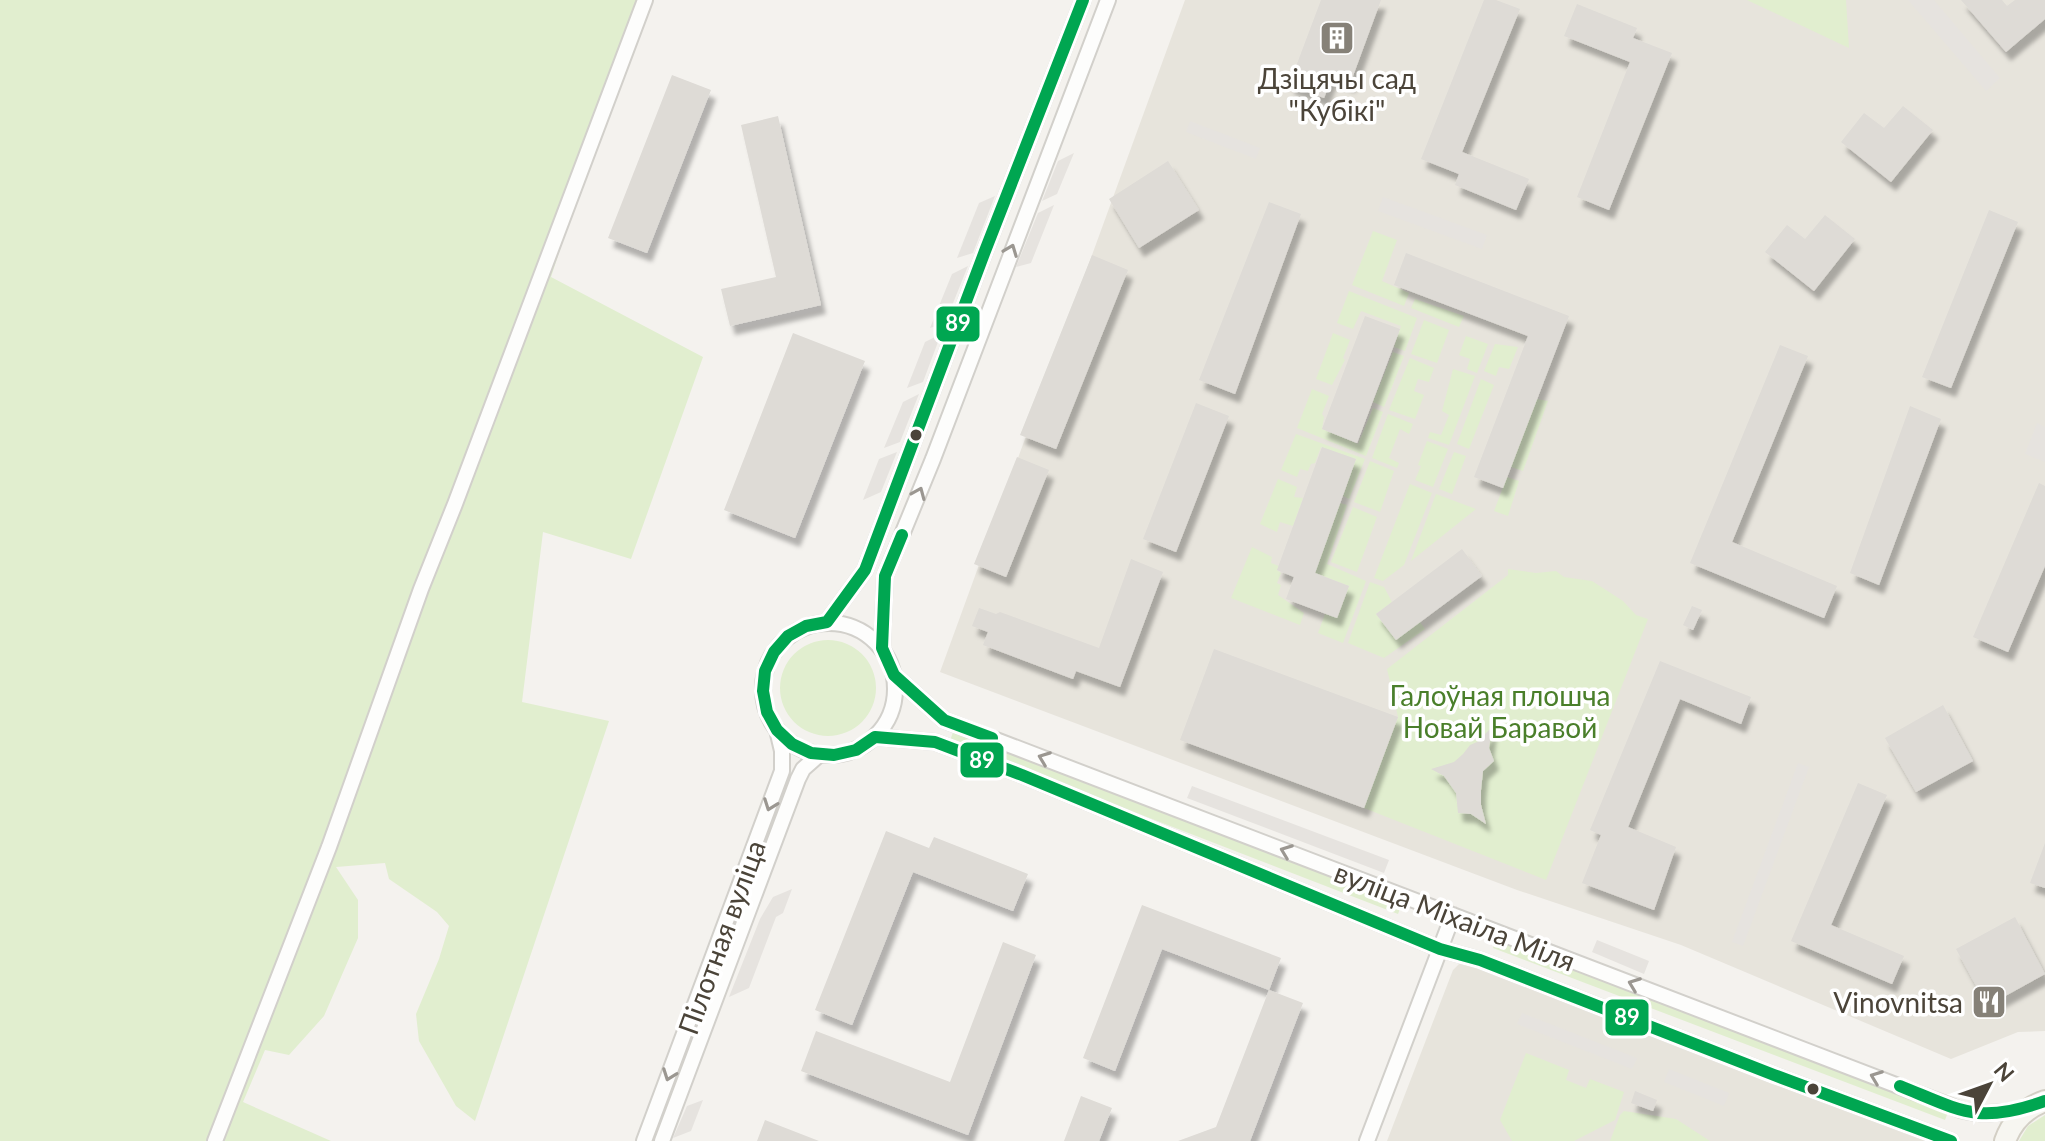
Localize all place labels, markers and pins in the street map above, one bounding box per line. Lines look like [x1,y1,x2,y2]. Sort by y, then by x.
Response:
building icon: Дзіцячы сад "Кубікі" [1318,19,1356,57]
place label: Дзіцячы сад "Кубікі" [1258,61,1416,127]
unlabelled marker [908,427,924,443]
restaurant icon: Vinovnitsa [1970,983,2008,1021]
place label: Vinovnitsa [1833,985,1963,1019]
unlabelled marker [1805,1081,1821,1097]

